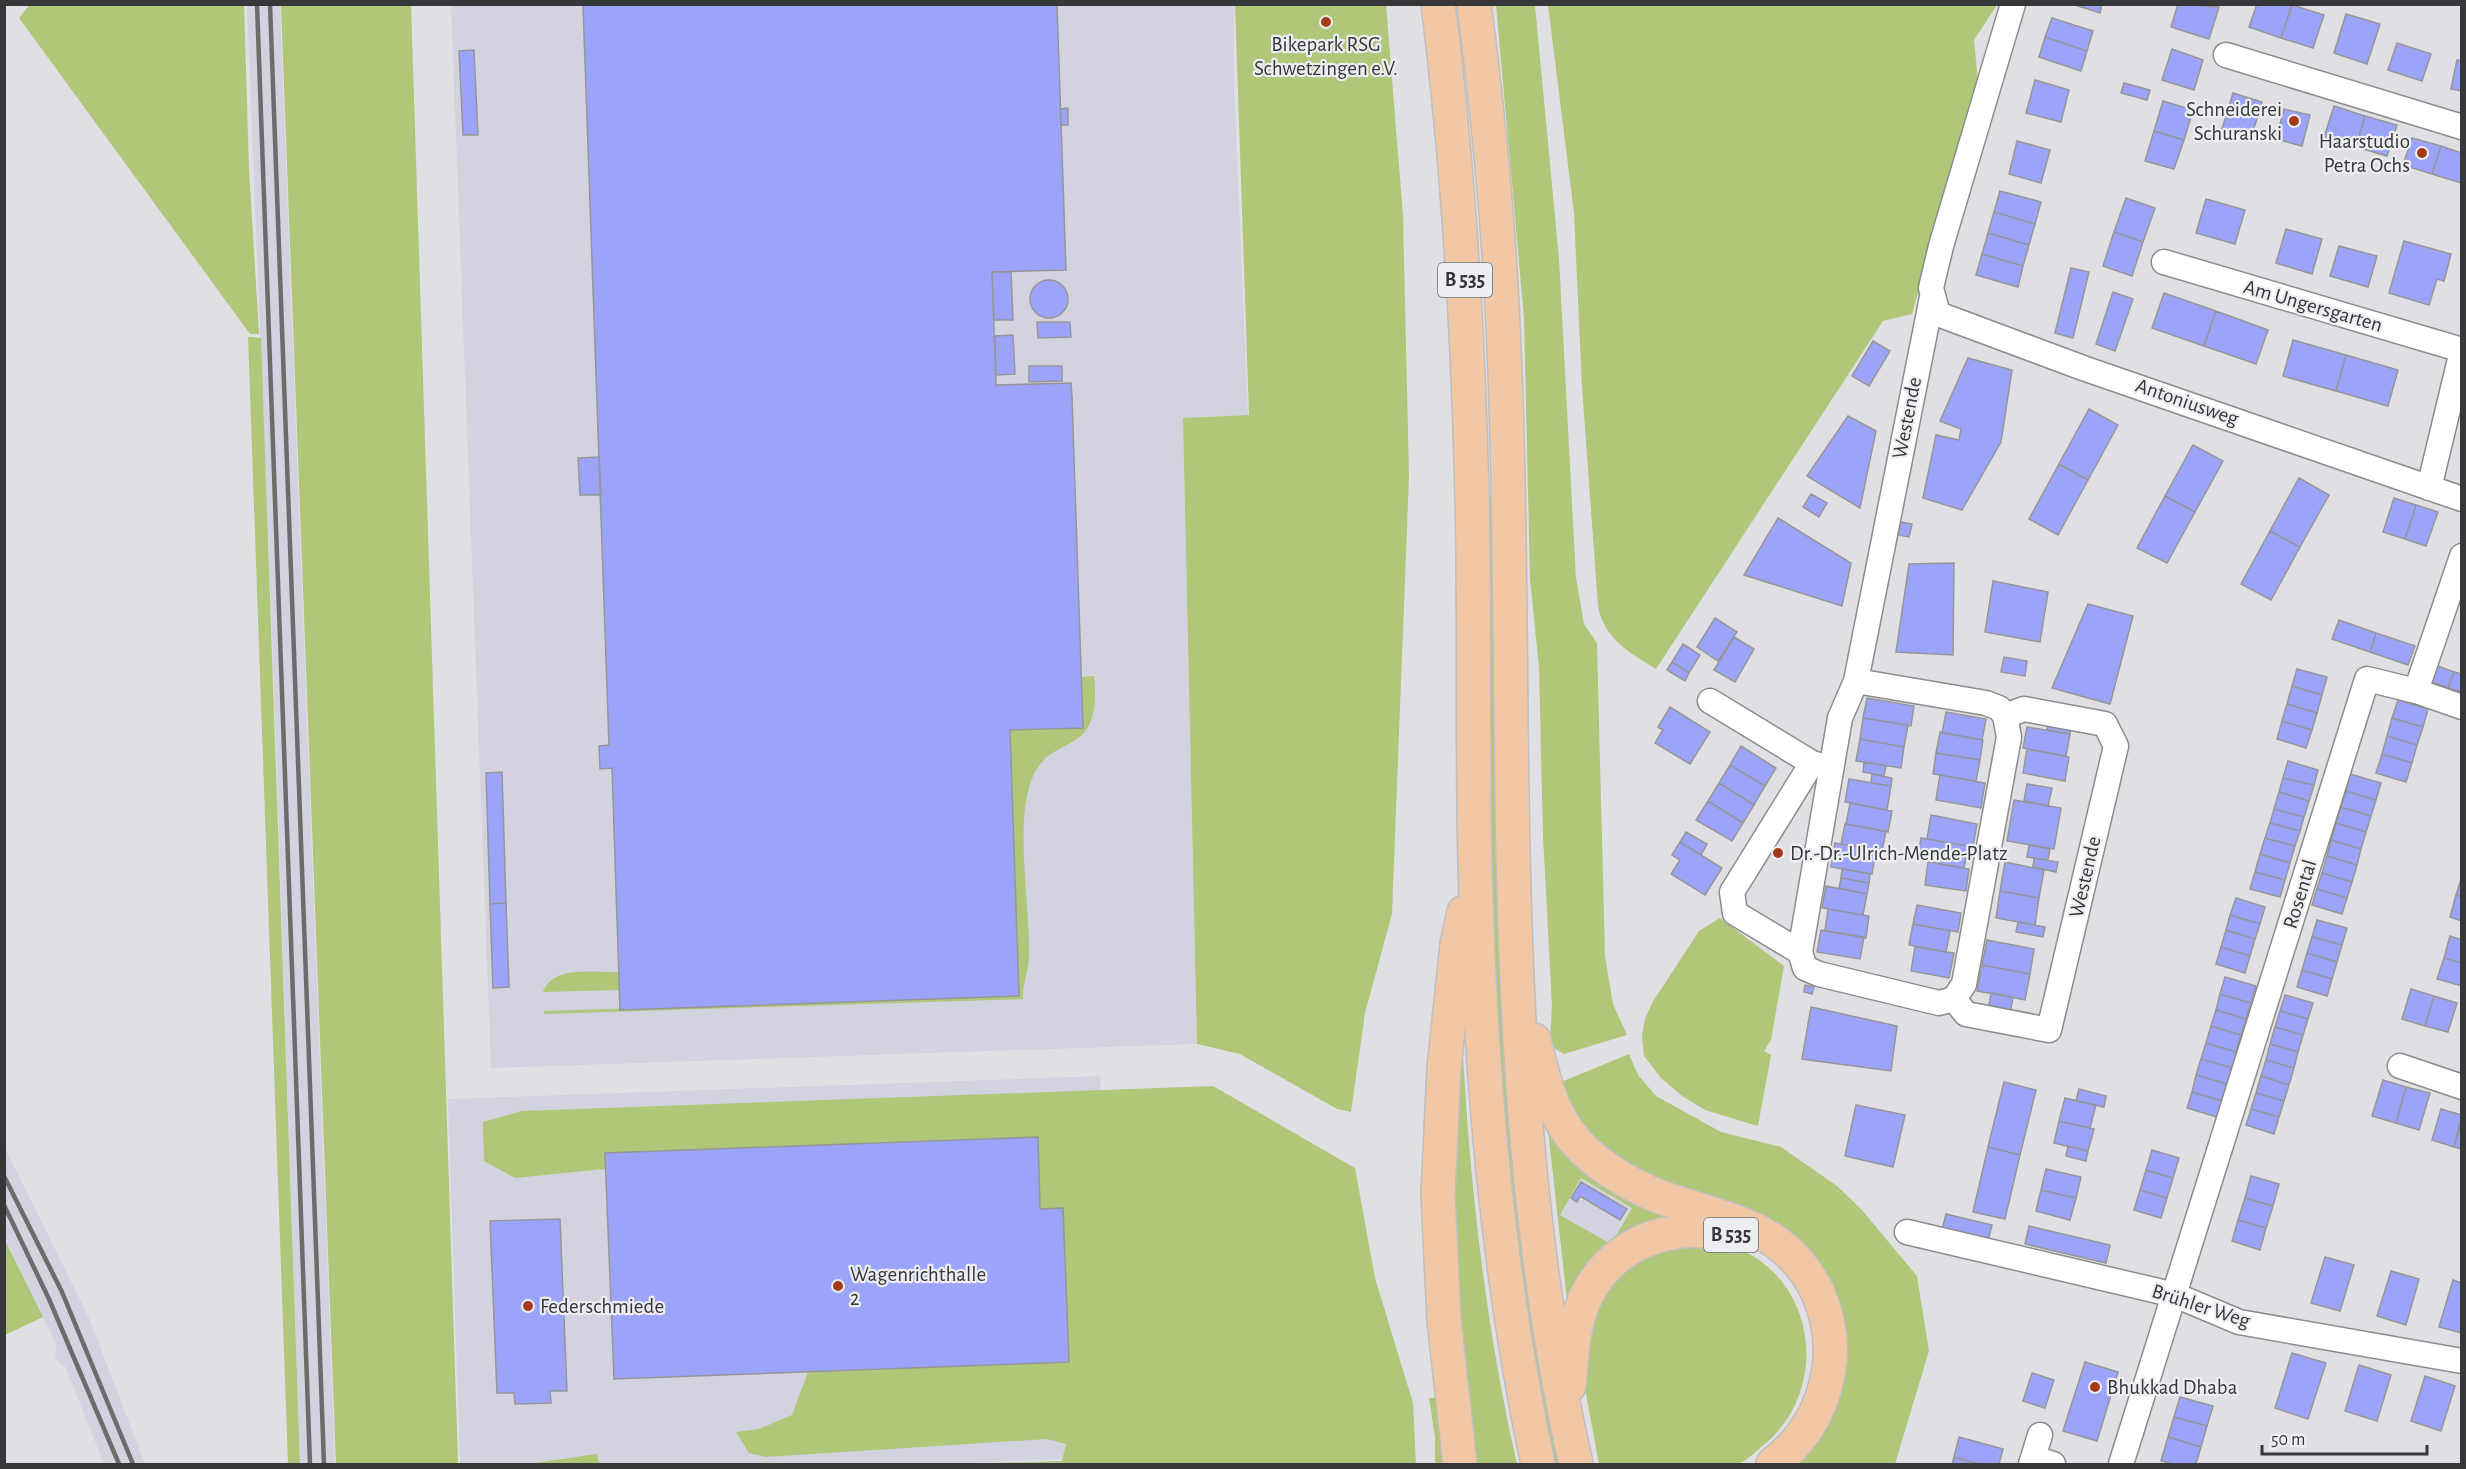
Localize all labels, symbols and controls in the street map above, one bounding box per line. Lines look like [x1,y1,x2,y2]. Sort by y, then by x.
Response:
marker: Bikepark RSG Schwetzingen e.V. [1319,15,1333,29]
place label: Bikepark RSG Schwetzingen e.V. [1254,34,1398,79]
place label: Schneiderei Schuranski [2186,99,2282,144]
marker: Schneiderei Schuranski [2287,114,2301,128]
place label: Haarstudio Petra Ochs [2319,131,2410,176]
marker: Haarstudio Petra Ochs [2415,146,2429,160]
road number: B 535 [1438,263,1492,297]
street label: Am Ungersgarten [2241,276,2385,336]
street label: Westende [1889,375,1925,461]
street label: Antoniusweg [2133,375,2242,430]
street label: Westende [2065,834,2105,920]
place label: Dr.-Dr.-Ulrich-Mende-Platz [1790,843,2008,864]
marker: Dr.-Dr.-Ulrich-Mende-Platz [1771,846,1785,860]
street label: Rosental [2280,857,2320,931]
road number: B 535 [1704,1218,1758,1252]
place label: Wagenrichthalle 2 [850,1264,986,1309]
marker: Wagenrichthalle 2 [831,1279,845,1293]
street label: Brühler Weg [2149,1280,2254,1332]
place label: Federschmiede [540,1296,664,1317]
marker: Federschmiede [521,1299,535,1313]
place label: Bhukkad Dhaba [2107,1377,2238,1398]
marker: Bhukkad Dhaba [2088,1380,2102,1394]
scale bar [2262,1418,2427,1456]
text: 50 m [2271,1431,2305,1449]

